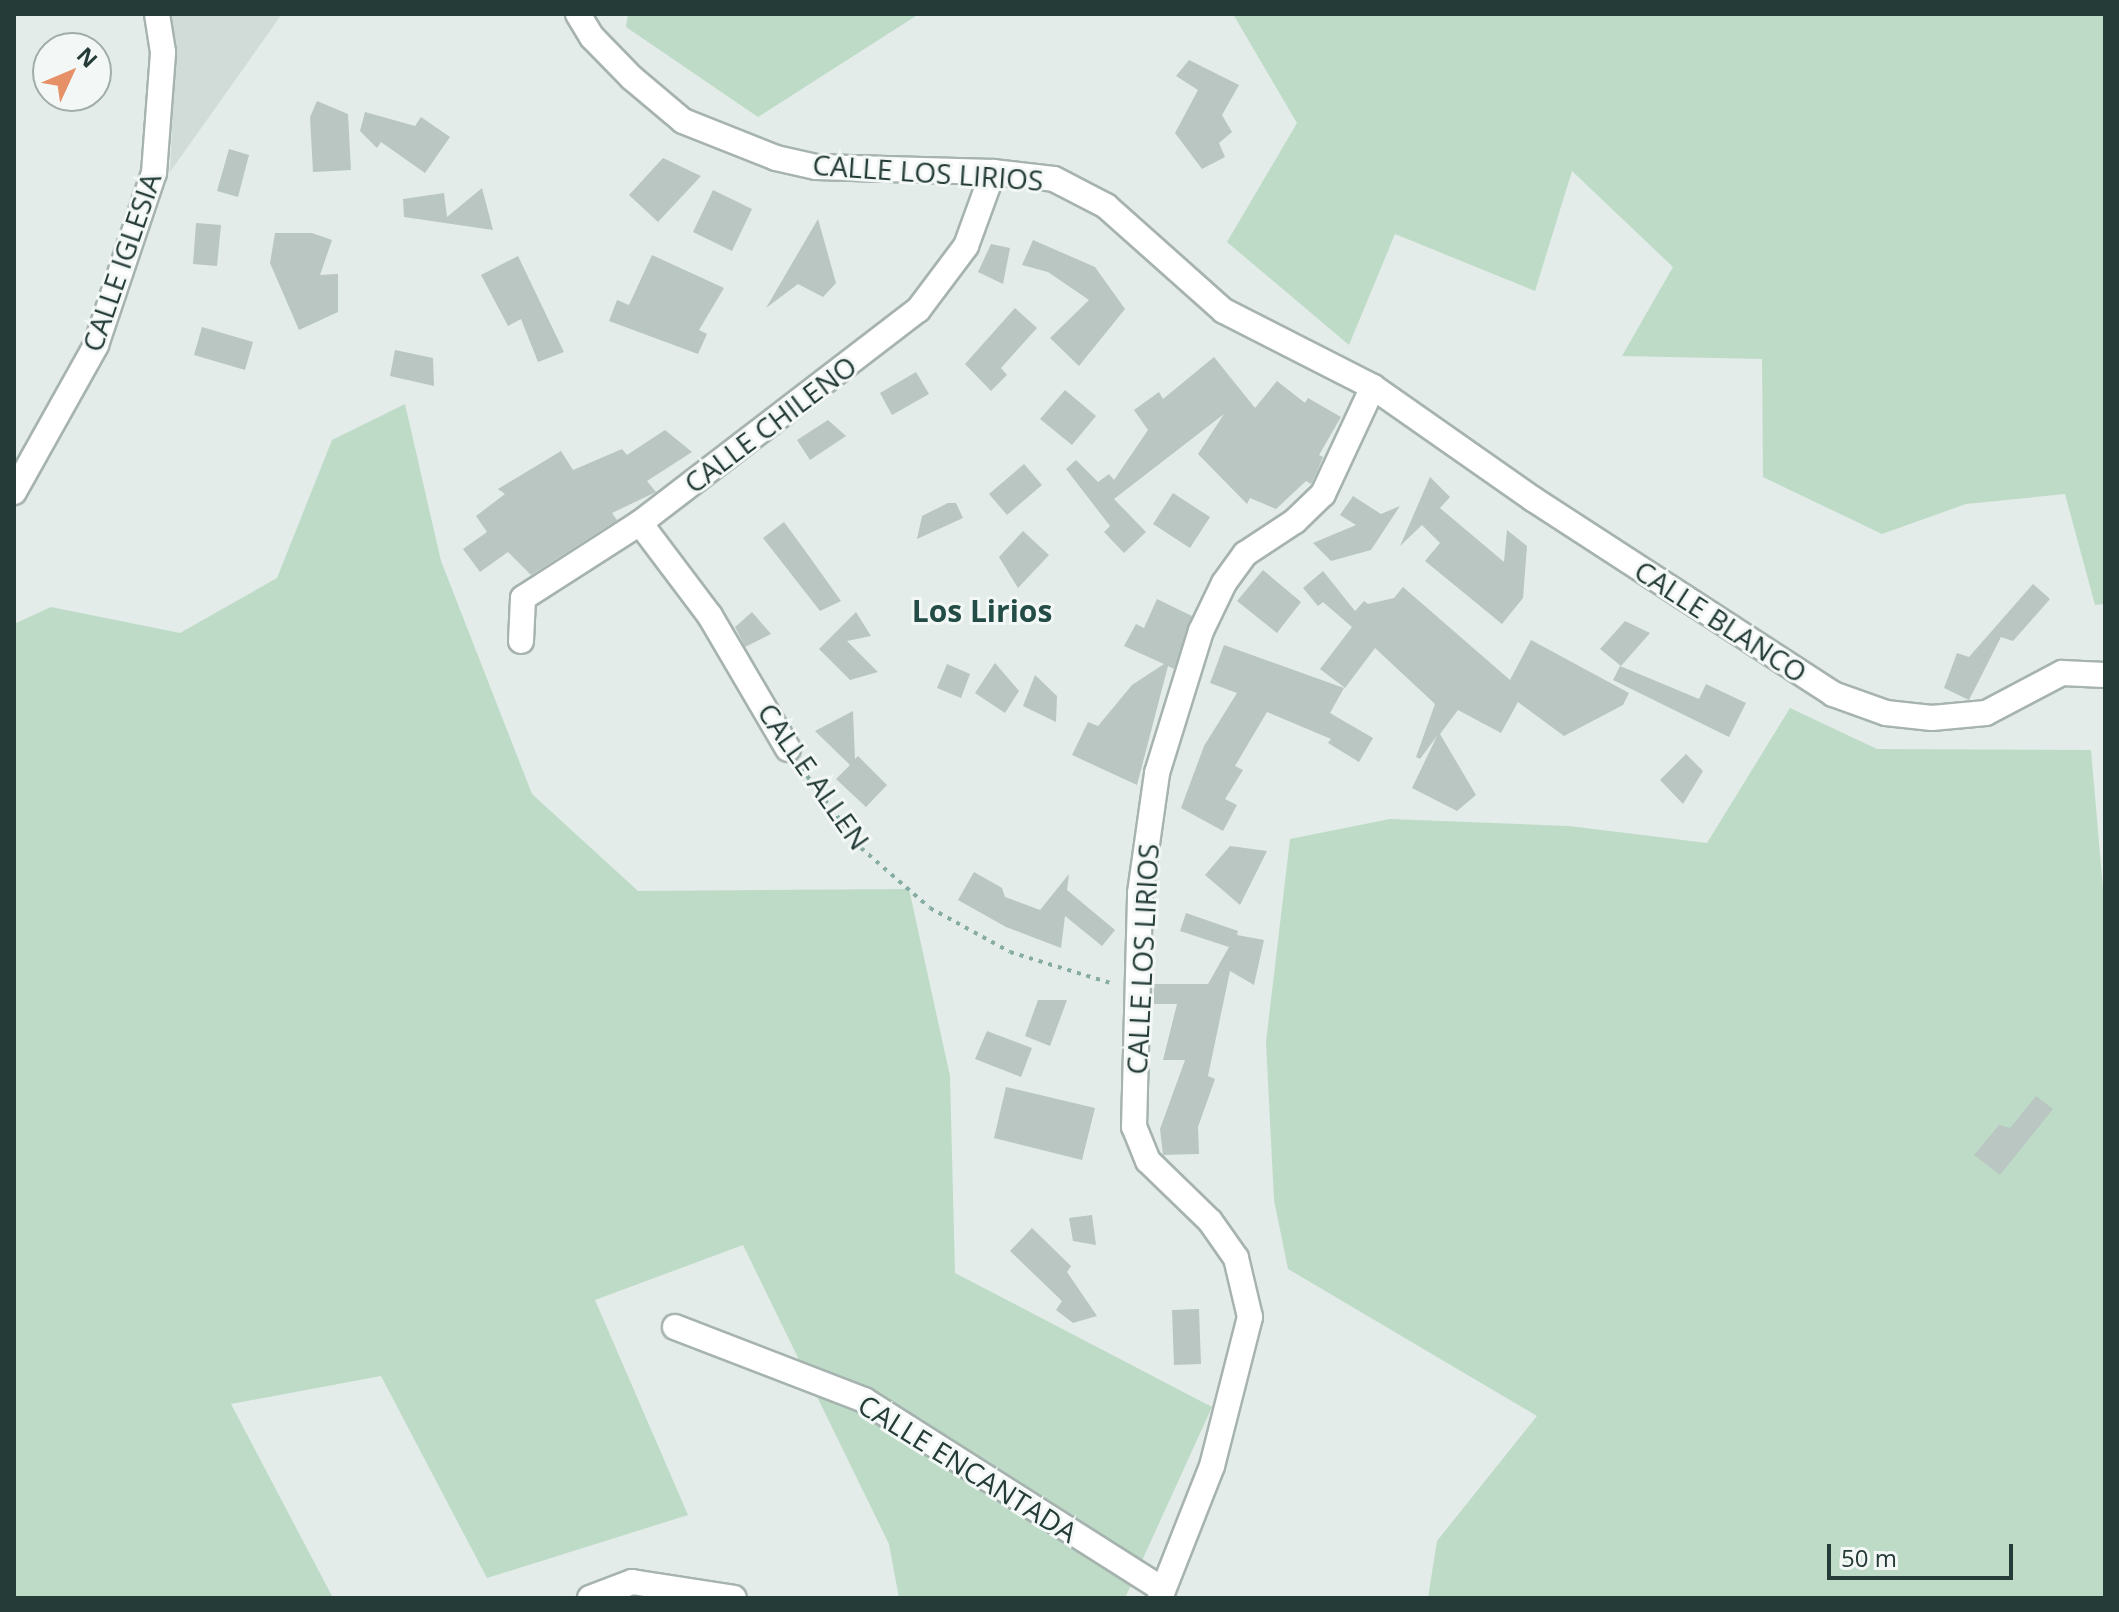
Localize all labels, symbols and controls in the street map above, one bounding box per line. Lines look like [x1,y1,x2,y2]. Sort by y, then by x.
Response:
north arrow [32,32,112,112]
text: N [71,40,105,74]
street label: CALLE LOS LIRIOS [812,147,1044,197]
street label: CALLE IGLESIA [75,168,167,356]
street label: CALLE CHILENO [677,348,863,500]
street label: CALLE BLANCO [1629,553,1813,689]
district label: Los Lirios [912,593,1052,629]
street label: CALLE ALLEN [751,696,877,856]
street label: CALLE LOS LIRIOS [1119,843,1165,1075]
street label: CALLE ENCANTADA [852,1387,1084,1549]
scale bar [1831,1528,2017,1578]
text: 50 m [1841,1541,1897,1574]

